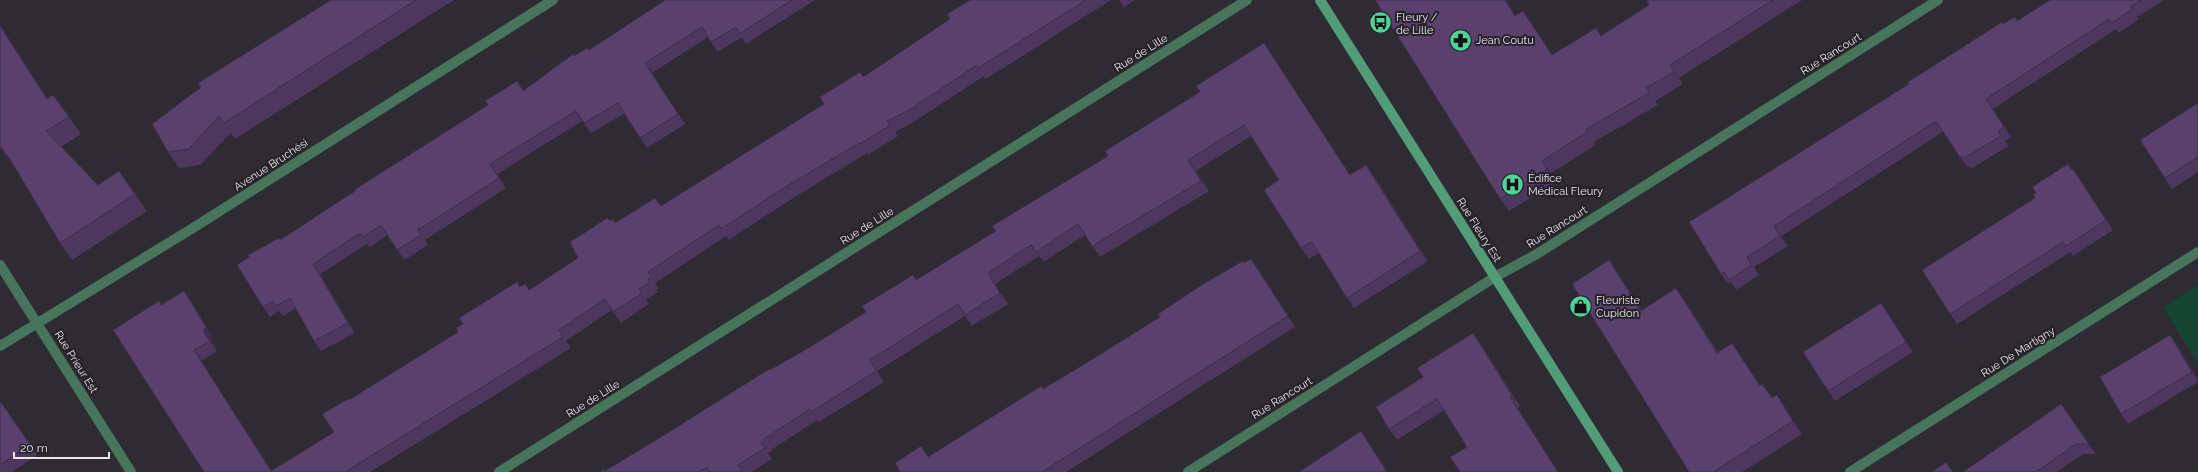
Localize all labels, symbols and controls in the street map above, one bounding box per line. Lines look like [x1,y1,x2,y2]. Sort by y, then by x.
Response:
bus stop icon: Fleury / de Lille [1367,10,1393,36]
place label: Fleury / de Lille [1396,11,1438,37]
pharmacy icon: Jean Coutu [1447,27,1473,53]
street label: Rue Rancourt [1798,30,1864,78]
street label: Rue de Lille [1112,31,1170,74]
place label: Jean Coutu [1476,34,1534,47]
street label: Avenue Bruchési [232,136,310,194]
hospital icon: Édifice Médical Fleury [1500,171,1526,197]
place label: Édifice Médical Fleury [1528,171,1603,198]
street label: Rue Fleury Est [1454,195,1504,265]
street label: Rue Rancourt [1524,203,1590,251]
street label: Rue de Lille [838,204,896,247]
shop icon: Fleuriste Cupidon [1568,293,1594,319]
place label: Fleuriste Cupidon [1596,294,1641,320]
street label: Rue De Martigny [1979,324,2057,380]
street label: Rue Prieur Est [52,328,101,396]
street label: Rue Rancourt [1249,374,1315,422]
street label: Rue de Lille [564,377,622,420]
scale bar [14,434,109,460]
text: 20 m [20,441,48,455]

